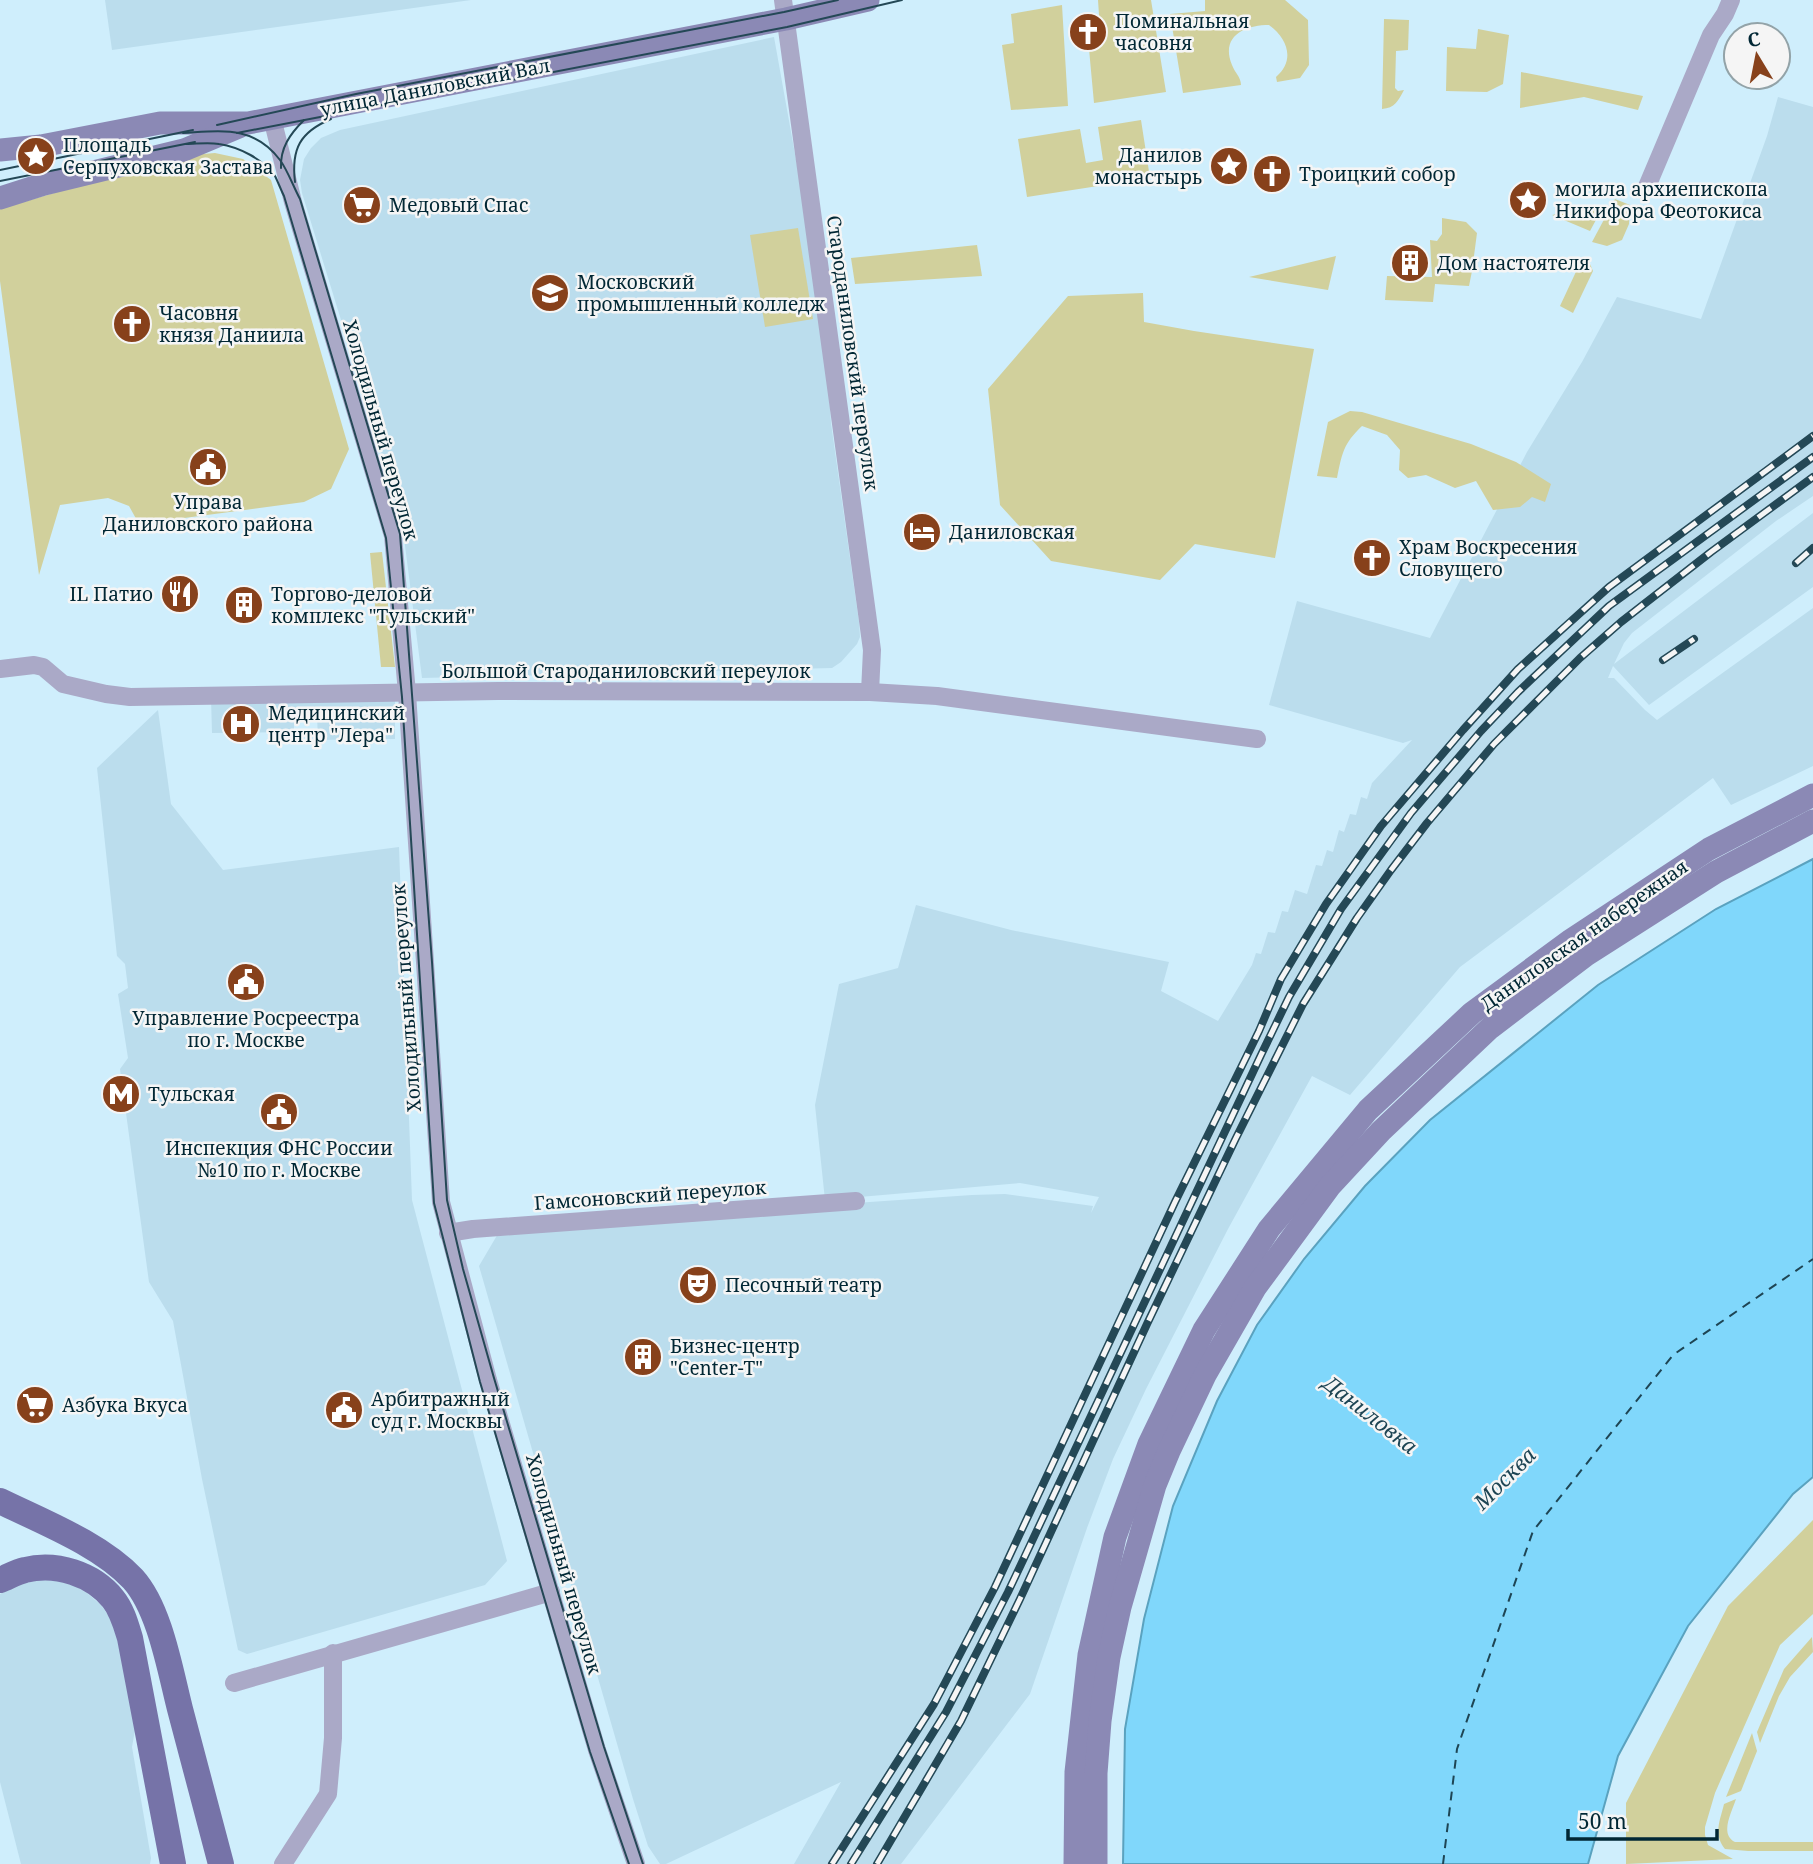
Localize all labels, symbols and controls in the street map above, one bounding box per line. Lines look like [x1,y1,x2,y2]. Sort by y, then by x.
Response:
place label: Поминальная часовня [1115,8,1249,56]
church icon: Поминальная часовня [1067,11,1109,53]
north arrow [1722,21,1792,91]
text: С [1746,25,1762,53]
street label: улица Даниловский Вал [318,52,552,122]
place label: Площадь Серпуховская Застава [63,132,274,180]
place icon: Площадь Серпуховская Застава [15,135,57,177]
place label: Данилов монастырь [1094,142,1202,190]
place icon: Данилов монастырь [1208,145,1250,187]
church icon: Троицкий собор [1251,153,1293,195]
place label: Троицкий собор [1299,161,1456,187]
place label: могила архиепископа Никифора Феотокиса [1555,176,1768,224]
place icon: могила архиепископа Никифора Феотокиса [1507,179,1549,221]
supermarket icon: Медовый Спас [341,184,383,226]
place label: Медовый Спас [389,192,528,218]
street label: Староданиловский переулок [821,214,885,493]
building icon: Дом настоятеля [1389,242,1431,284]
place label: Дом настоятеля [1437,250,1590,276]
place label: Московский промышленный колледж [577,269,826,317]
school or university icon: Московский промышленный колледж [529,272,571,314]
place label: Часовня князя Даниила [159,300,304,348]
church icon: Часовня князя Даниила [111,303,153,345]
street label: Холодильный переулок [337,317,425,544]
public building icon: Управа Даниловского района [187,446,229,488]
place label: Управа Даниловского района [103,489,313,537]
hotel icon: Даниловская [901,511,943,553]
place label: Даниловская [949,519,1075,545]
place label: Храм Воскресения Словущего [1399,534,1577,582]
church icon: Храм Воскресения Словущего [1351,537,1393,579]
restaurant icon: IL Патио [159,573,201,615]
place label: IL Патио [70,581,153,607]
place label: Торгово-деловой комплекс "Тульский" [271,581,475,629]
building icon: Торгово-деловой комплекс "Тульский" [223,584,265,626]
street label: Большой Староданиловский переулок [441,658,811,684]
place label: Медицинский центр "Лера" [268,700,405,748]
hospital icon: Медицинский центр "Лера" [220,703,262,745]
street label: Даниловская набережная [1475,853,1693,1017]
street label: Холодильный переулок [385,882,427,1113]
public building icon: Управление Росреестра по г. Москве [225,961,267,1003]
place label: Управление Росреестра по г. Москве [132,1005,360,1053]
metro station icon: Тульская [100,1073,142,1115]
place label: Тульская [148,1081,235,1107]
public building icon: Инспекция ФНС России №10 по г. Москве [258,1091,300,1133]
place label: Инспекция ФНС России №10 по г. Москве [165,1135,393,1183]
street label: Гамсоновский переулок [533,1174,768,1216]
theatre icon: Песочный театр [677,1264,719,1306]
place label: Песочный театр [725,1272,882,1298]
place label: Бизнес-центр "Center-T" [670,1333,800,1381]
building icon: Бизнес-центр "Center-T" [622,1336,664,1378]
water label: Даниловка [1316,1367,1423,1460]
supermarket icon: Азбука Вкуса [14,1384,56,1426]
place label: Арбитражный суд г. Москвы [371,1386,510,1434]
public building icon: Арбитражный суд г. Москвы [323,1389,365,1431]
place label: Азбука Вкуса [62,1392,188,1418]
water label: Москва [1466,1441,1542,1516]
street label: Холодильный переулок [520,1451,608,1678]
scale bar [1568,1798,1717,1842]
text: 50 m [1578,1807,1627,1835]

